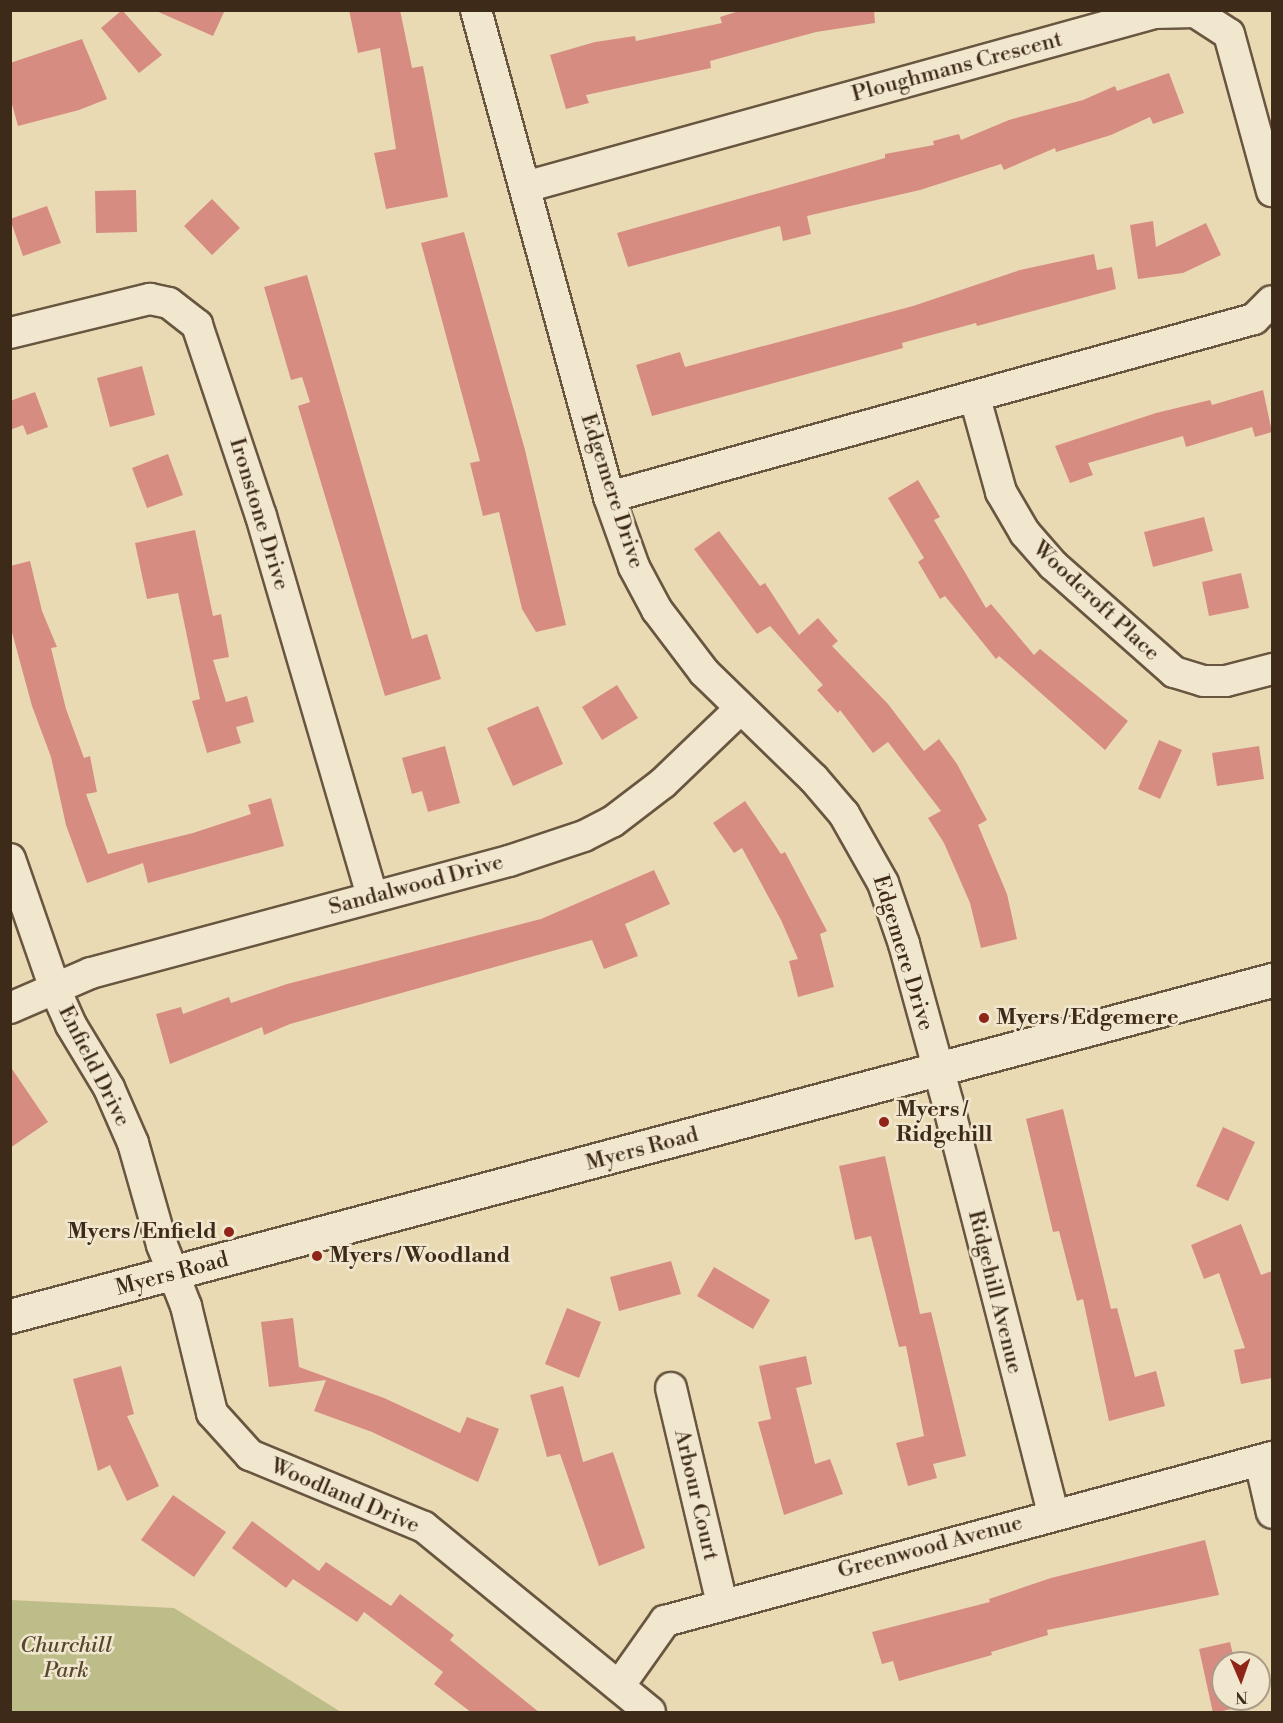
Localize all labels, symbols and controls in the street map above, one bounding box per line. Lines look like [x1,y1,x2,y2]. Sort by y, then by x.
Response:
street label: Ploughmans Crescent [849,26,1065,108]
street label: Edgemere Drive [575,410,649,572]
street label: Ironstone Drive [223,435,295,593]
street label: Woodcroft Place [1027,535,1165,667]
street label: Sandalwood Drive [326,849,506,921]
street label: Edgemere Drive [867,872,939,1034]
street label: Enfield Drive [52,1001,136,1131]
place label: Myers / Edgemere [996,1005,1179,1031]
marker: Myers / Edgemere [977,1011,991,1025]
place label: Myers / Ridgehill [896,1096,993,1148]
marker: Myers / Ridgehill [877,1115,891,1129]
street label: Myers Road [583,1121,701,1177]
street label: Ridgehill Avenue [962,1207,1028,1377]
place label: Myers / Enfield [67,1219,217,1245]
marker: Myers / Enfield [222,1225,236,1239]
place label: Myers / Woodland [329,1243,510,1269]
street label: Myers Road [113,1246,231,1302]
marker: Myers / Woodland [310,1249,324,1263]
street label: Arbour Court [668,1427,724,1563]
street label: Woodland Drive [266,1453,424,1539]
street label: Greenwood Avenue [835,1510,1025,1584]
park label: Churchill Park [20,1632,112,1684]
north arrow [1211,1651,1271,1711]
text: N [1235,1687,1248,1707]

